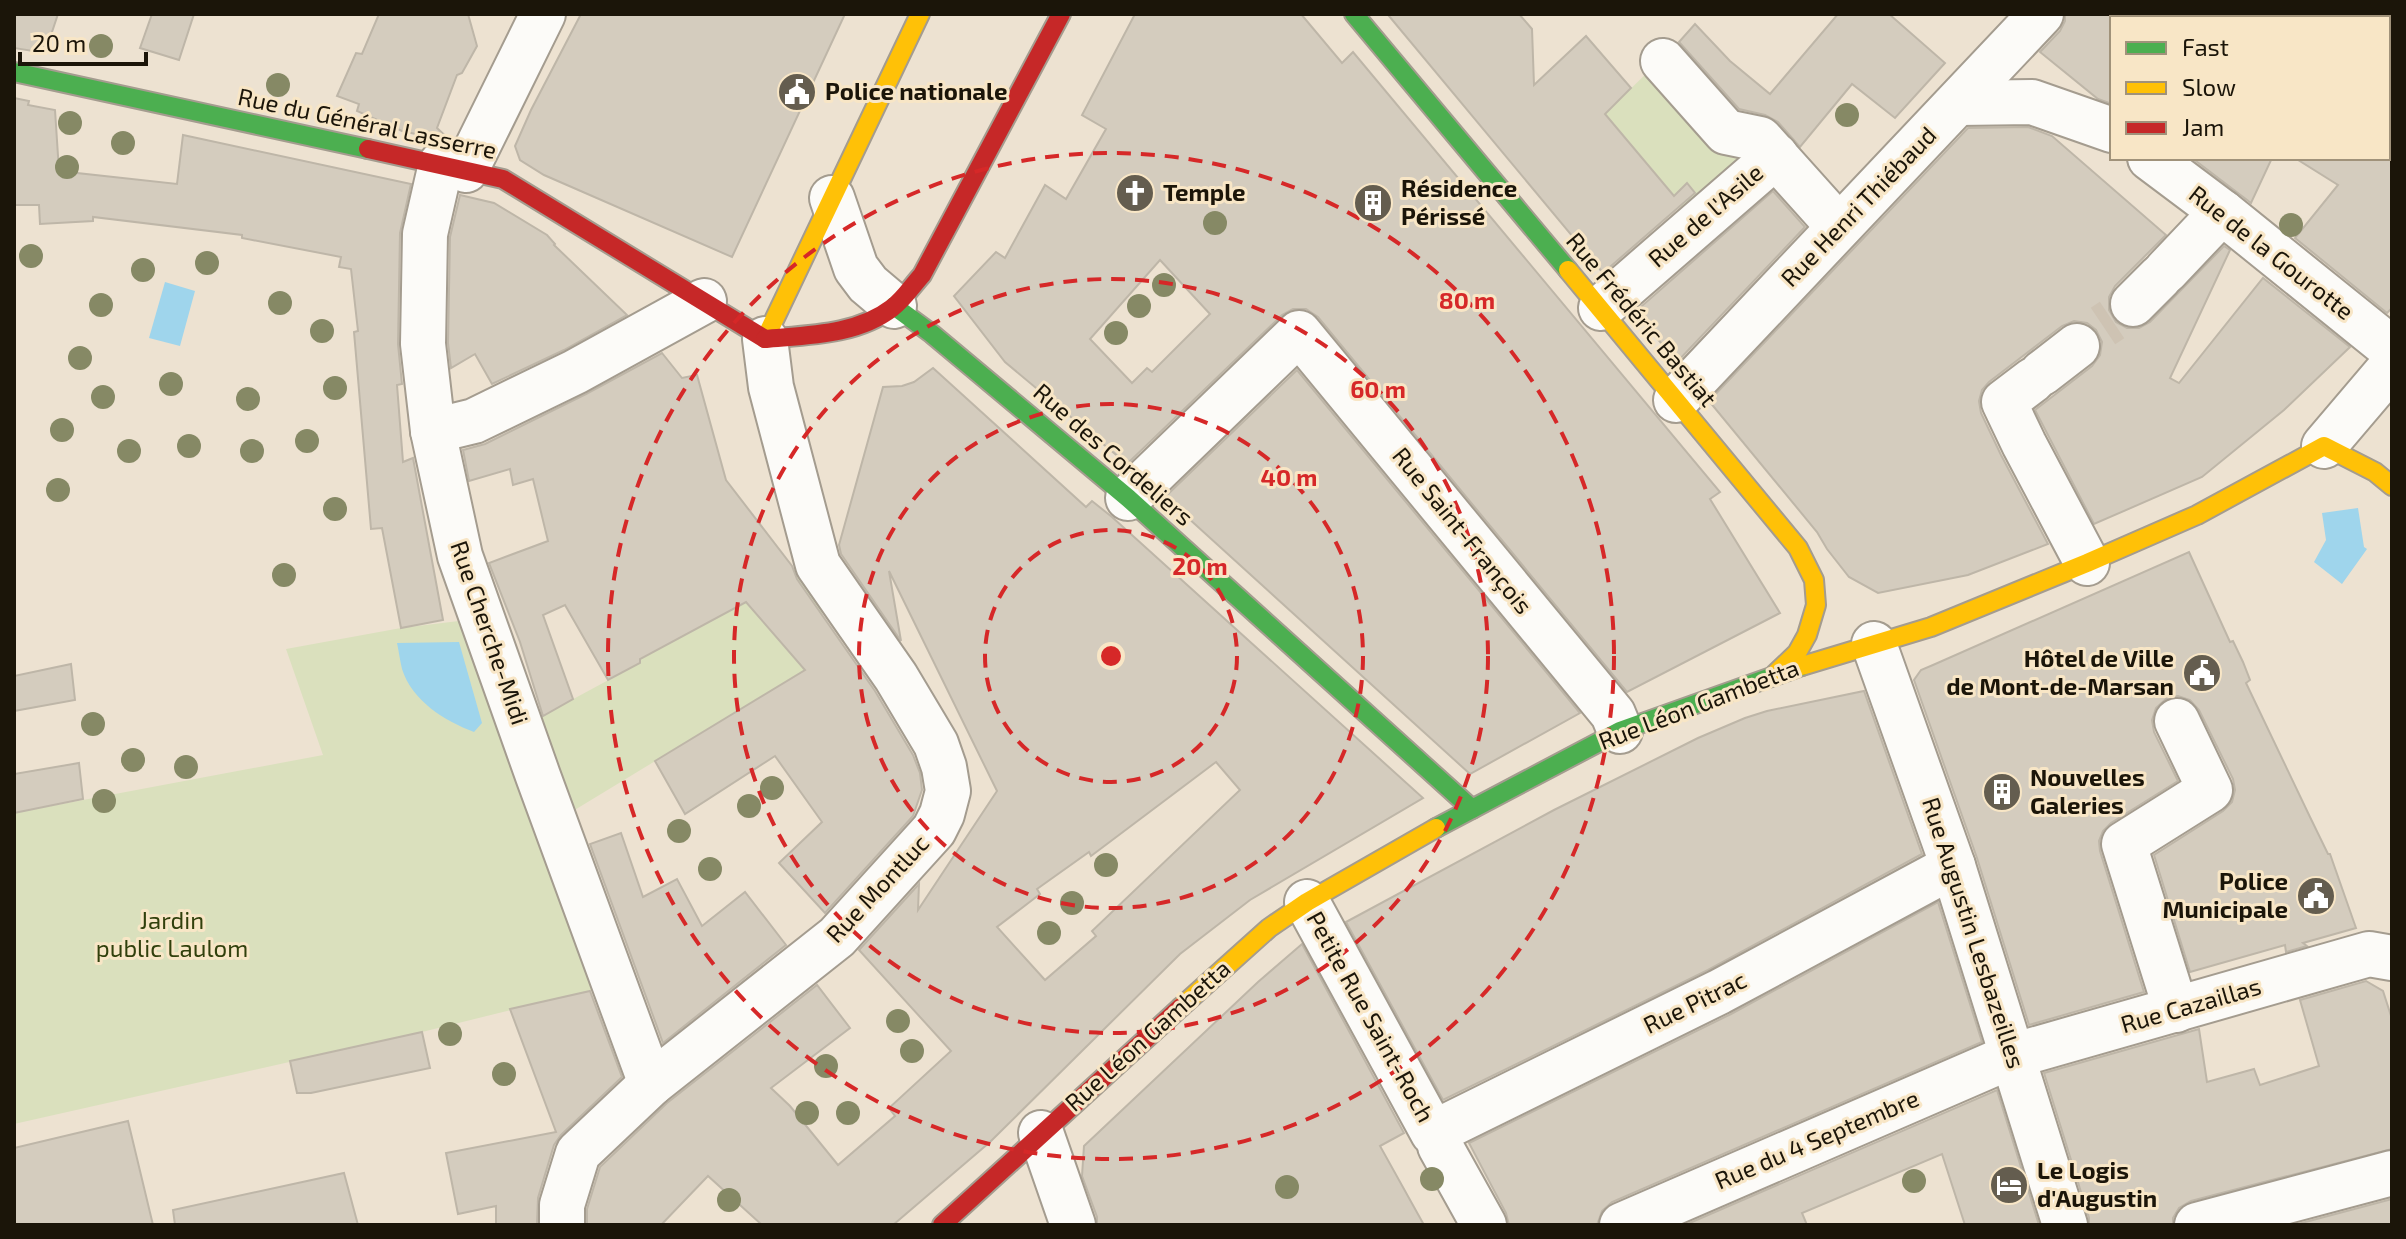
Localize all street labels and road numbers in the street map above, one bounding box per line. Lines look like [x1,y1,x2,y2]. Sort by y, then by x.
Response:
street label: Rue du Général Lasserre [235,81,499,164]
street label: Rue Henri Thiébaud [1774,120,1942,292]
street label: Rue de l'Asile [1642,157,1768,273]
street label: Rue de la Gourotte [2184,179,2360,325]
street label: Rue Frédéric Bastiat [1561,226,1723,412]
street label: Rue des Cordeliers [1028,377,1200,531]
street label: Rue Saint-François [1386,441,1539,620]
street label: Rue Cherche-Midi [445,537,535,728]
street label: Rue Léon Gambetta [1594,652,1803,755]
street label: Rue Augustin Lesbazeilles [1917,793,2032,1072]
street label: Rue Montluc [820,828,934,948]
street label: Petite Rue Saint-Roch [1301,906,1441,1127]
street label: Rue Léon Gambetta [1058,953,1236,1117]
street label: Rue Pitrac [1638,964,1750,1039]
street label: Rue Cazaillas [2117,971,2264,1038]
street label: Rue du 4 Septembre [1710,1083,1923,1195]

